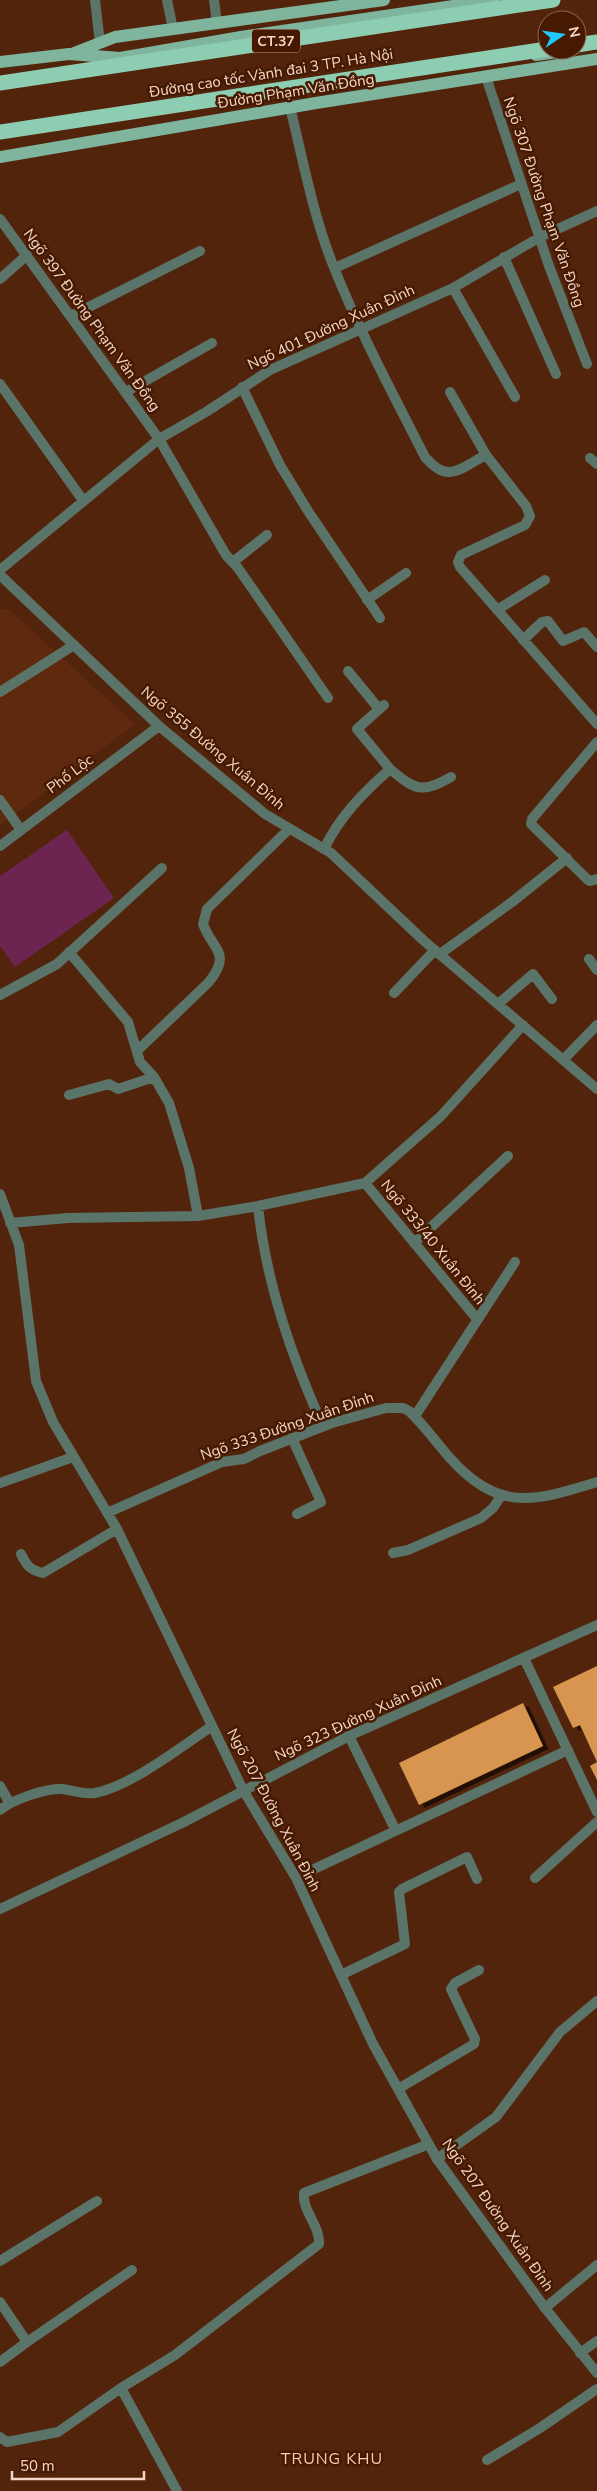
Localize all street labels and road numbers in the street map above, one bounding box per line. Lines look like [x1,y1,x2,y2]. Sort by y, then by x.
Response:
road number: CT.37 [252,29,300,52]
street label: Đường cao tốc Vành đai 3 TP. Hà Nội [147,44,394,102]
street label: Đường Phạm Văn Đồng [215,69,376,113]
street label: Ngõ 307 Đường Phạm Văn Đồng [499,94,589,310]
street label: Ngõ 397 Đường Phạm Văn Đồng [19,225,165,415]
street label: Ngõ 401 Đường Xuân Đỉnh [244,279,418,375]
street label: Ngõ 355 Đường Xuân Đỉnh [137,682,289,814]
street label: Phố Lộc [43,750,97,798]
street label: Ngõ 333/40 Xuân Đỉnh [376,1175,490,1309]
street label: Ngõ 333 Đường Xuân Đỉnh [198,1387,376,1465]
street label: Ngõ 323 Đường Xuân Đỉnh [271,1670,445,1766]
street label: Ngõ 207 Đường Xuân Đỉnh [222,1725,326,1895]
street label: Ngõ 207 Đường Xuân Đỉnh [438,2135,558,2295]

